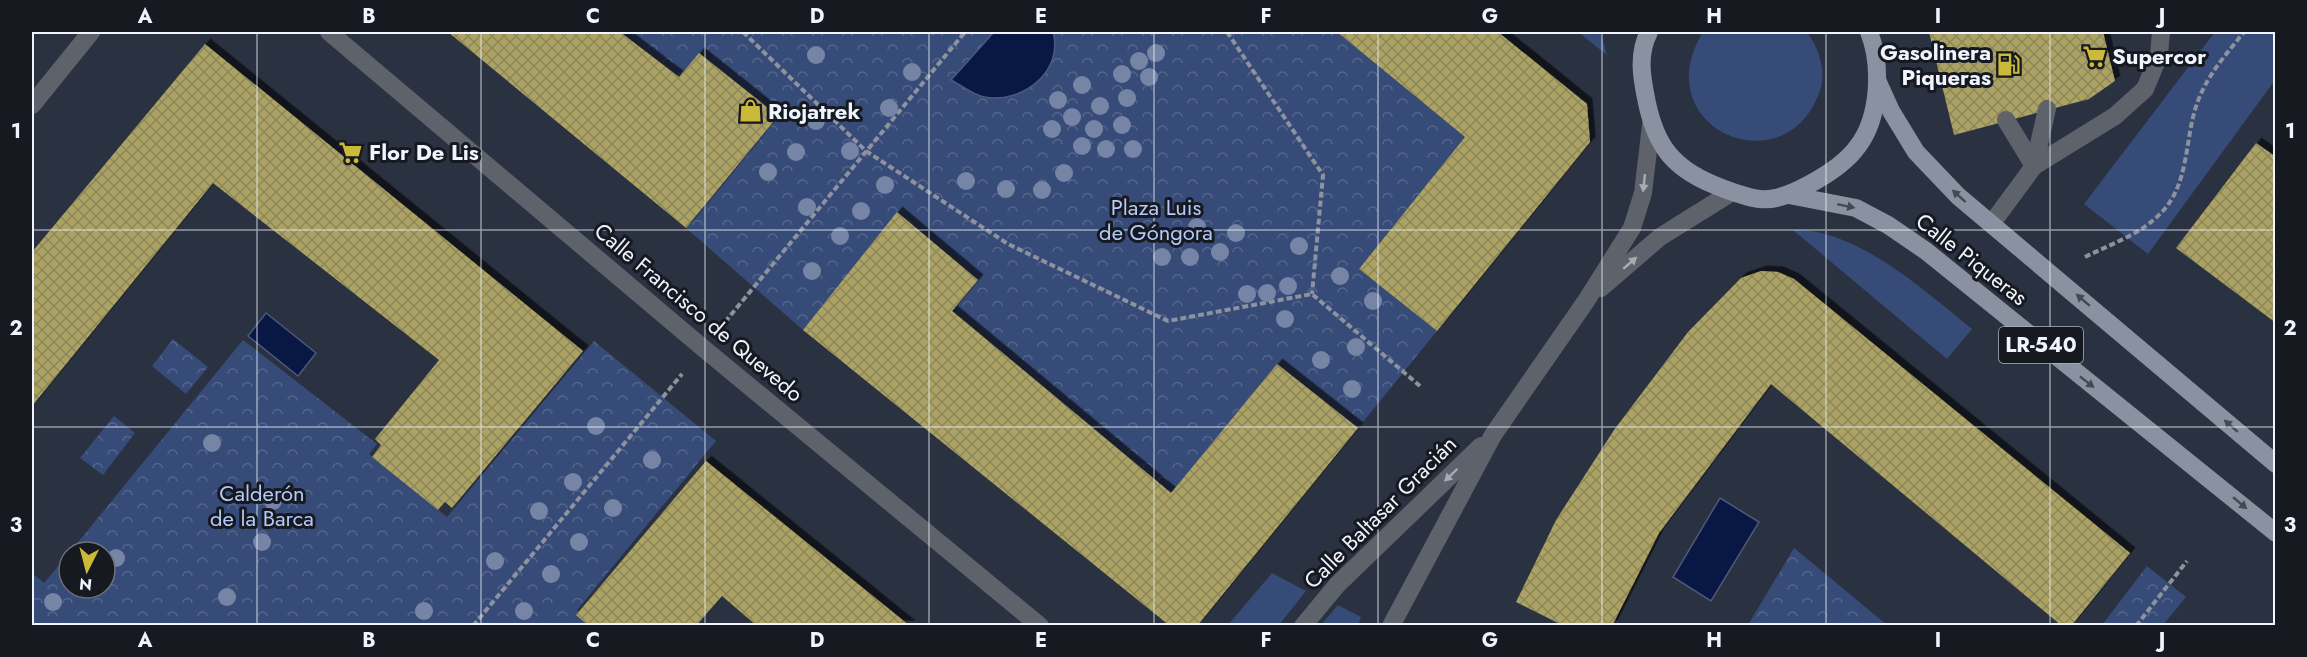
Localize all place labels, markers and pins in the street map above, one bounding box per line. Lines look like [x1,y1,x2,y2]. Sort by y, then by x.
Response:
place label: Gasolinera Piqueras [1880,36,1991,93]
place label: Supercor [2112,40,2206,72]
supermarket icon: Supercor [2081,43,2107,69]
fuel station icon: Gasolinera Piqueras [1996,52,2022,78]
place label: Riojatrek [768,95,860,127]
shop icon: Riojatrek [737,98,763,124]
place label: Flor De Lis [369,136,479,168]
supermarket icon: Flor De Lis [338,139,364,165]

